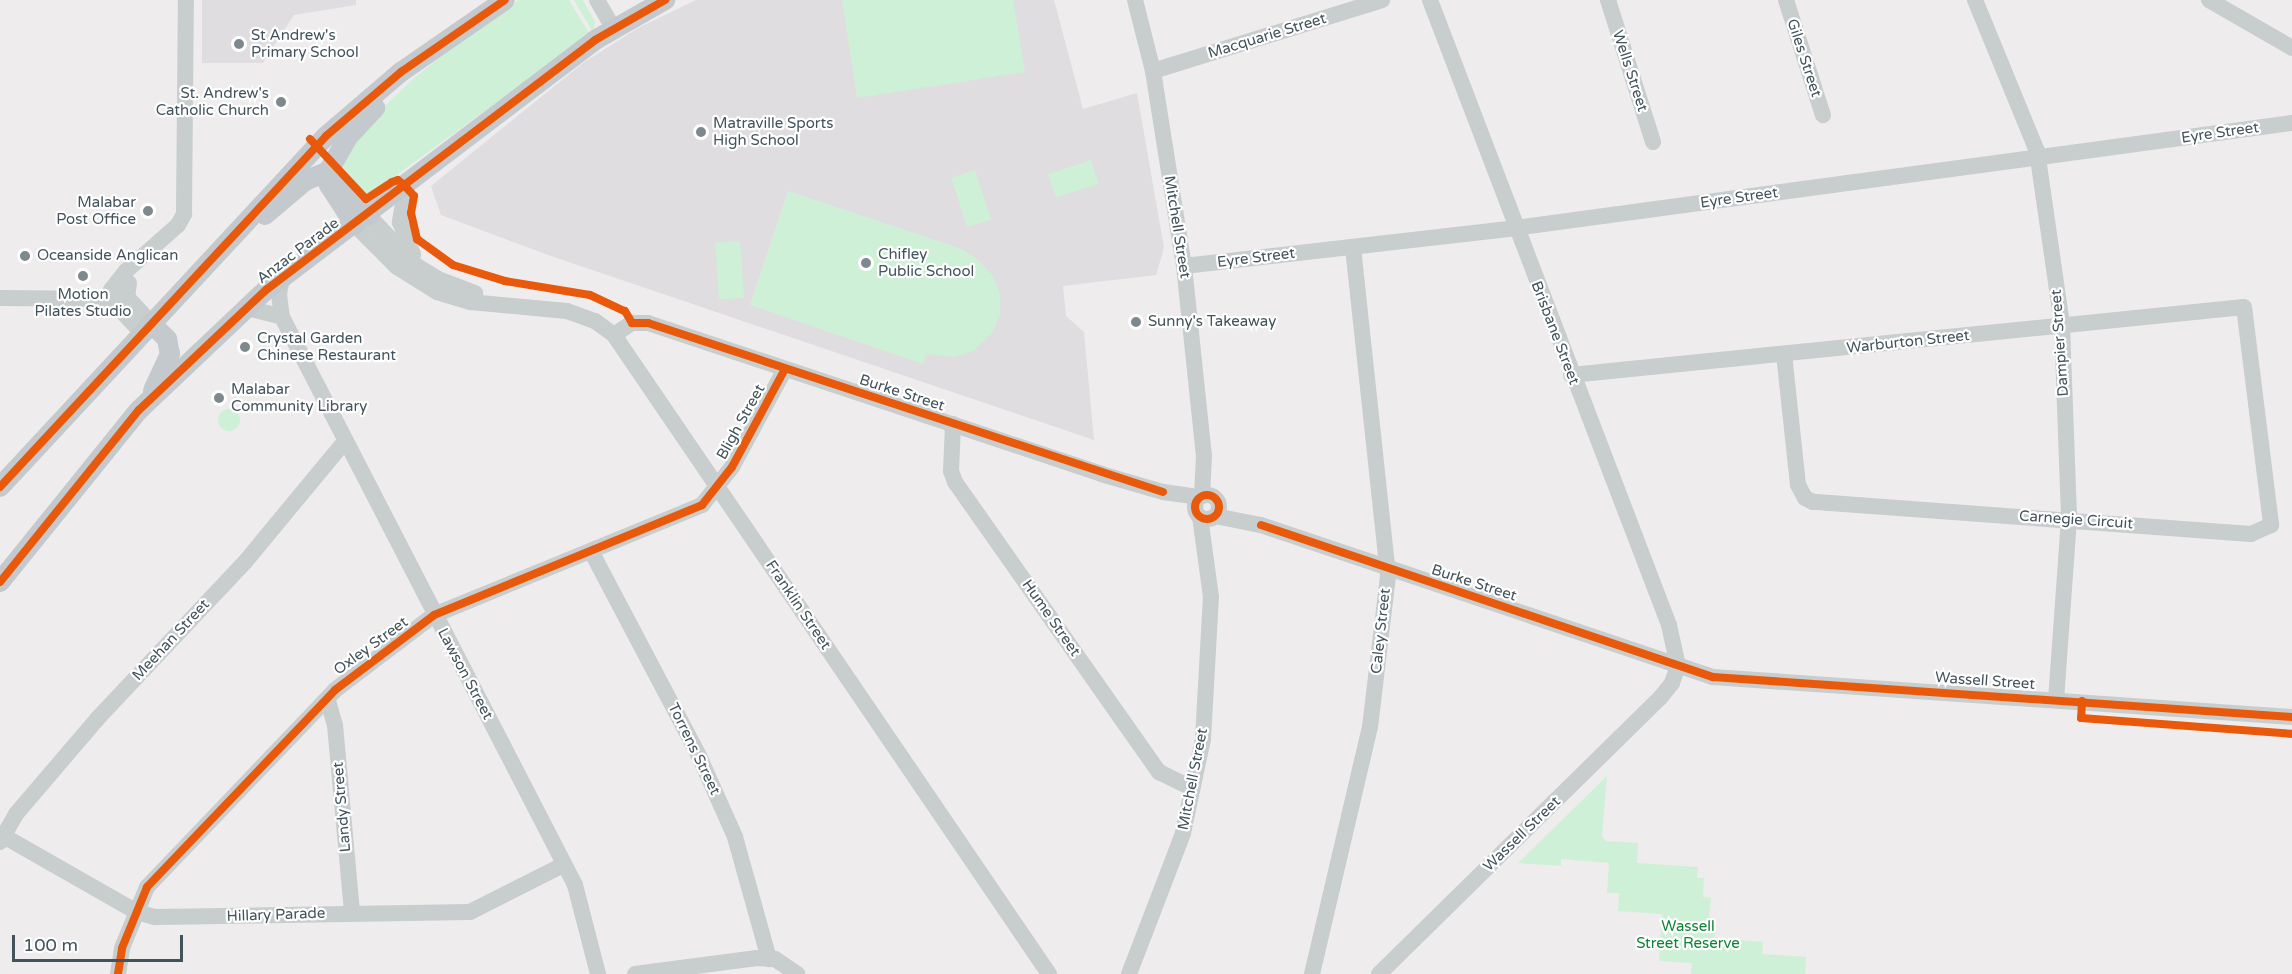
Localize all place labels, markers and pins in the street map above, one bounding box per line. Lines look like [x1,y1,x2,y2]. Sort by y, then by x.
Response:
place label: St Andrew's Primary School [251,26,359,61]
marker: St Andrew's Primary School [232,37,246,51]
place label: St. Andrew's Catholic Church [156,84,269,119]
marker: St. Andrew's Catholic Church [274,95,288,109]
place label: Matraville Sports High School [713,114,833,149]
marker: Matraville Sports High School [694,125,708,139]
place label: Malabar Post Office [56,193,136,228]
marker: Malabar Post Office [141,204,155,218]
place label: Chifley Public School [878,245,974,280]
place label: Oceanside Anglican [37,247,178,265]
marker: Oceanside Anglican [18,249,32,263]
marker: Chifley Public School [859,256,873,270]
marker: Motion Pilates Studio [76,269,90,283]
place label: Motion Pilates Studio [35,285,131,320]
place label: Sunny's Takeaway [1148,313,1276,331]
marker: Sunny's Takeaway [1129,315,1143,329]
place label: Crystal Garden Chinese Restaurant [257,329,396,364]
marker: Crystal Garden Chinese Restaurant [238,340,252,354]
place label: Malabar Community Library [231,380,367,415]
marker: Malabar Community Library [212,391,226,405]

